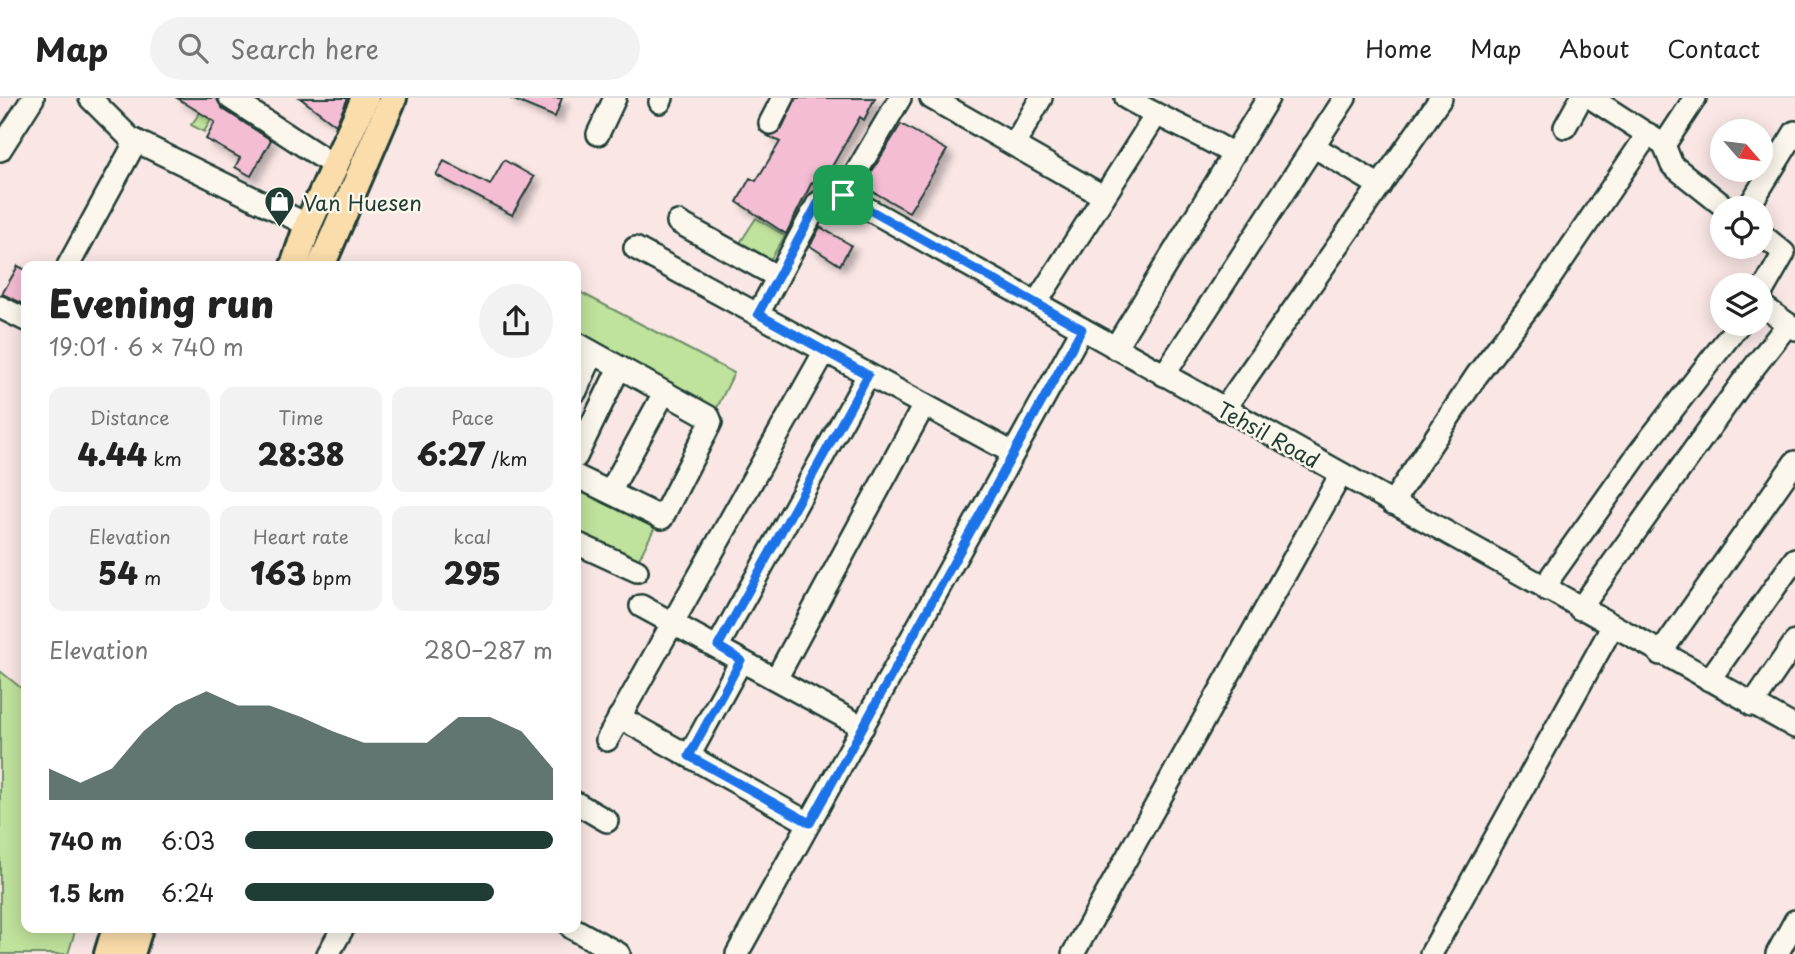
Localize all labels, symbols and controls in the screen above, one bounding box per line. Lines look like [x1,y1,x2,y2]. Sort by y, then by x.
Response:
search box [150,17,640,80]
text: Map [35,23,108,73]
icon: search [174,29,212,67]
text: Search here [230,29,379,68]
text: Home [1365,30,1432,66]
text: Map [1470,30,1521,66]
text: About [1559,30,1629,66]
text: Contact [1667,30,1760,66]
north arrow [1710,119,1773,182]
map controls [1710,119,1773,336]
pin [813,165,873,225]
icon: arrive [824,176,862,214]
shop icon: Van Huesen [263,185,297,229]
place label: Van Huesen [303,186,422,218]
button: locate [1710,196,1773,259]
button: layers [1710,273,1773,336]
text: Evening run [49,274,274,331]
button: share [479,284,553,358]
text: 19:01 · 6 × 740 m [49,329,244,364]
street label: Tehsil Road [1212,393,1326,475]
text: Distance [90,403,170,431]
text: Time [279,403,323,431]
text: Pace [451,403,494,431]
text: 4.44 [77,431,147,476]
text: 28:38 [257,431,345,476]
text: 6:27 [417,431,485,476]
text: km [147,444,182,472]
text: /km [485,444,528,472]
text: Elevation [89,522,171,550]
text: Heart rate [253,522,349,550]
text: kcal [453,522,491,550]
text: 54 [98,550,138,595]
text: 163 [250,550,306,595]
text: 295 [444,550,501,595]
text: m [138,563,161,591]
text: bpm [306,563,352,591]
text: Elevation [49,632,148,667]
text: 280–287 m [424,632,553,667]
text: 740 m [49,823,122,858]
text: 6:03 [161,823,215,858]
text: 1.5 km [49,875,125,910]
text: 6:24 [161,875,215,910]

